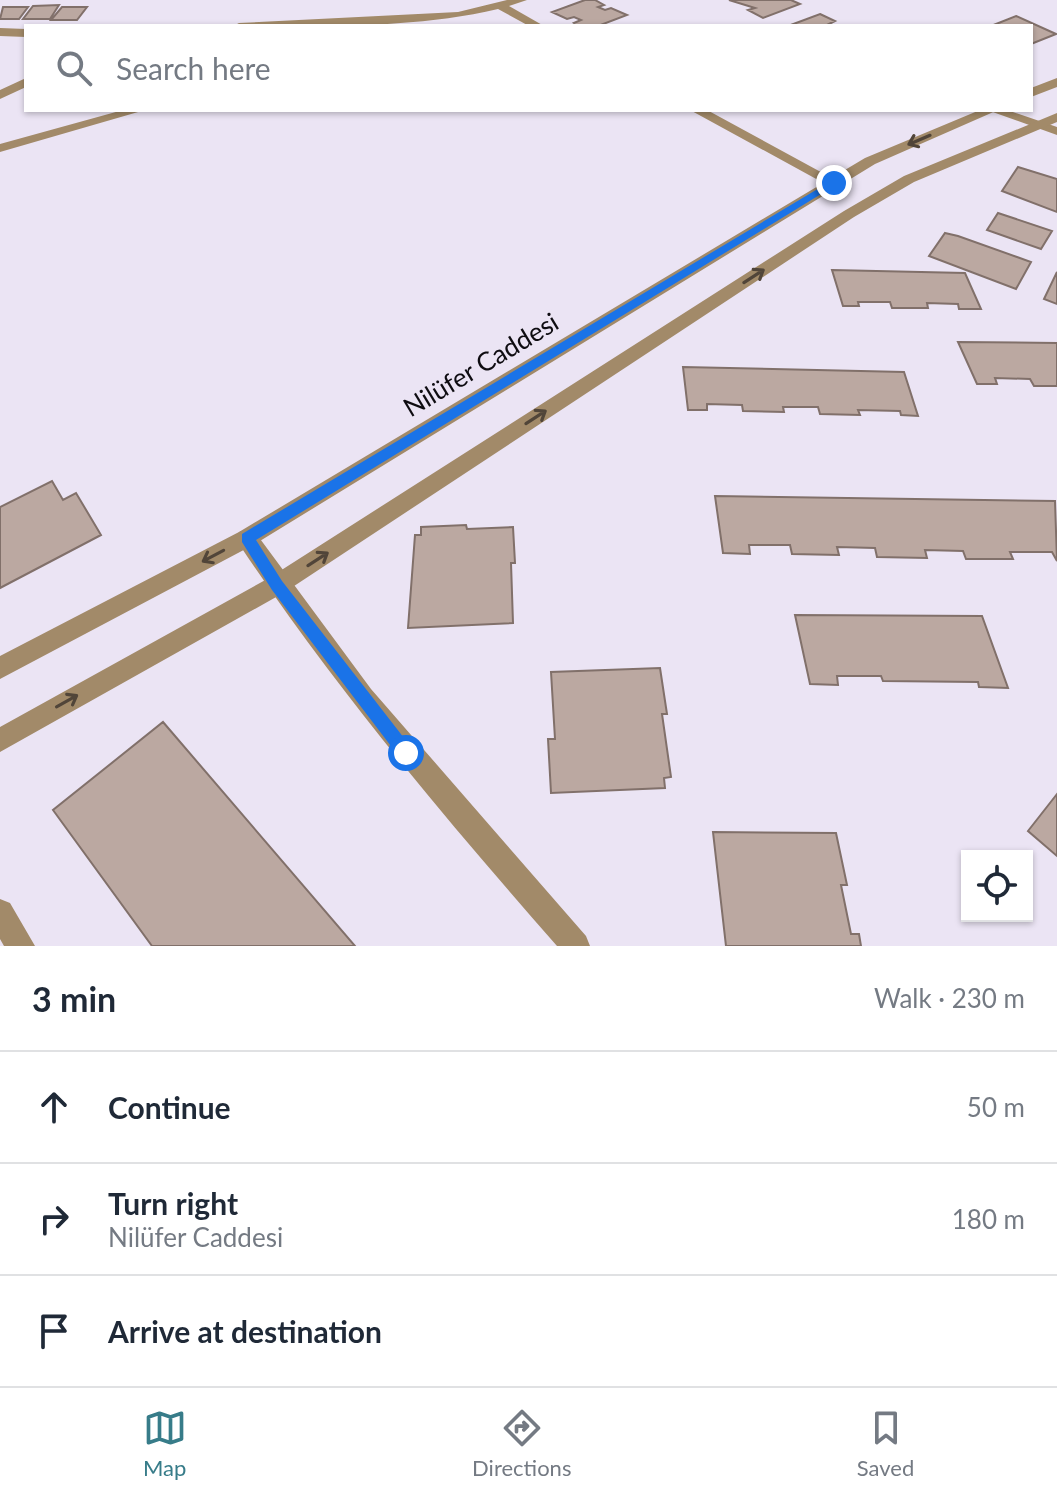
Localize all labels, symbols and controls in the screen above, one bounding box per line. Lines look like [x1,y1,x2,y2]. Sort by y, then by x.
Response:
search box [24,24,1033,112]
icon: search [52,46,96,90]
text: Search here [116,50,271,86]
one-way arrow [907,134,932,149]
route end [816,165,852,201]
one-way arrow [742,267,765,283]
street label: Nilüfer Caddesi [397,305,564,423]
one-way arrow [524,409,547,425]
one-way arrow [202,549,225,565]
one-way arrow [306,551,328,567]
one-way arrow [55,693,78,709]
route start [388,735,424,771]
map controls [961,850,1033,922]
button: locate [961,850,1033,922]
text: 3 min [32,978,116,1019]
text: Walk · 230 m [874,982,1025,1014]
icon: ahead [32,1085,76,1129]
text: Continue [108,1089,231,1125]
text: 50 m [967,1091,1025,1123]
text: Turn right [108,1185,238,1221]
icon: right [32,1197,76,1241]
text: 180 m [952,1203,1025,1235]
text: Nilüfer Caddesi [108,1221,283,1253]
icon: arrive [32,1309,76,1353]
text: Arrive at destination [108,1313,382,1349]
tab: Map [143,1406,187,1481]
tab: Directions [472,1406,571,1481]
tab: Saved [857,1406,914,1481]

